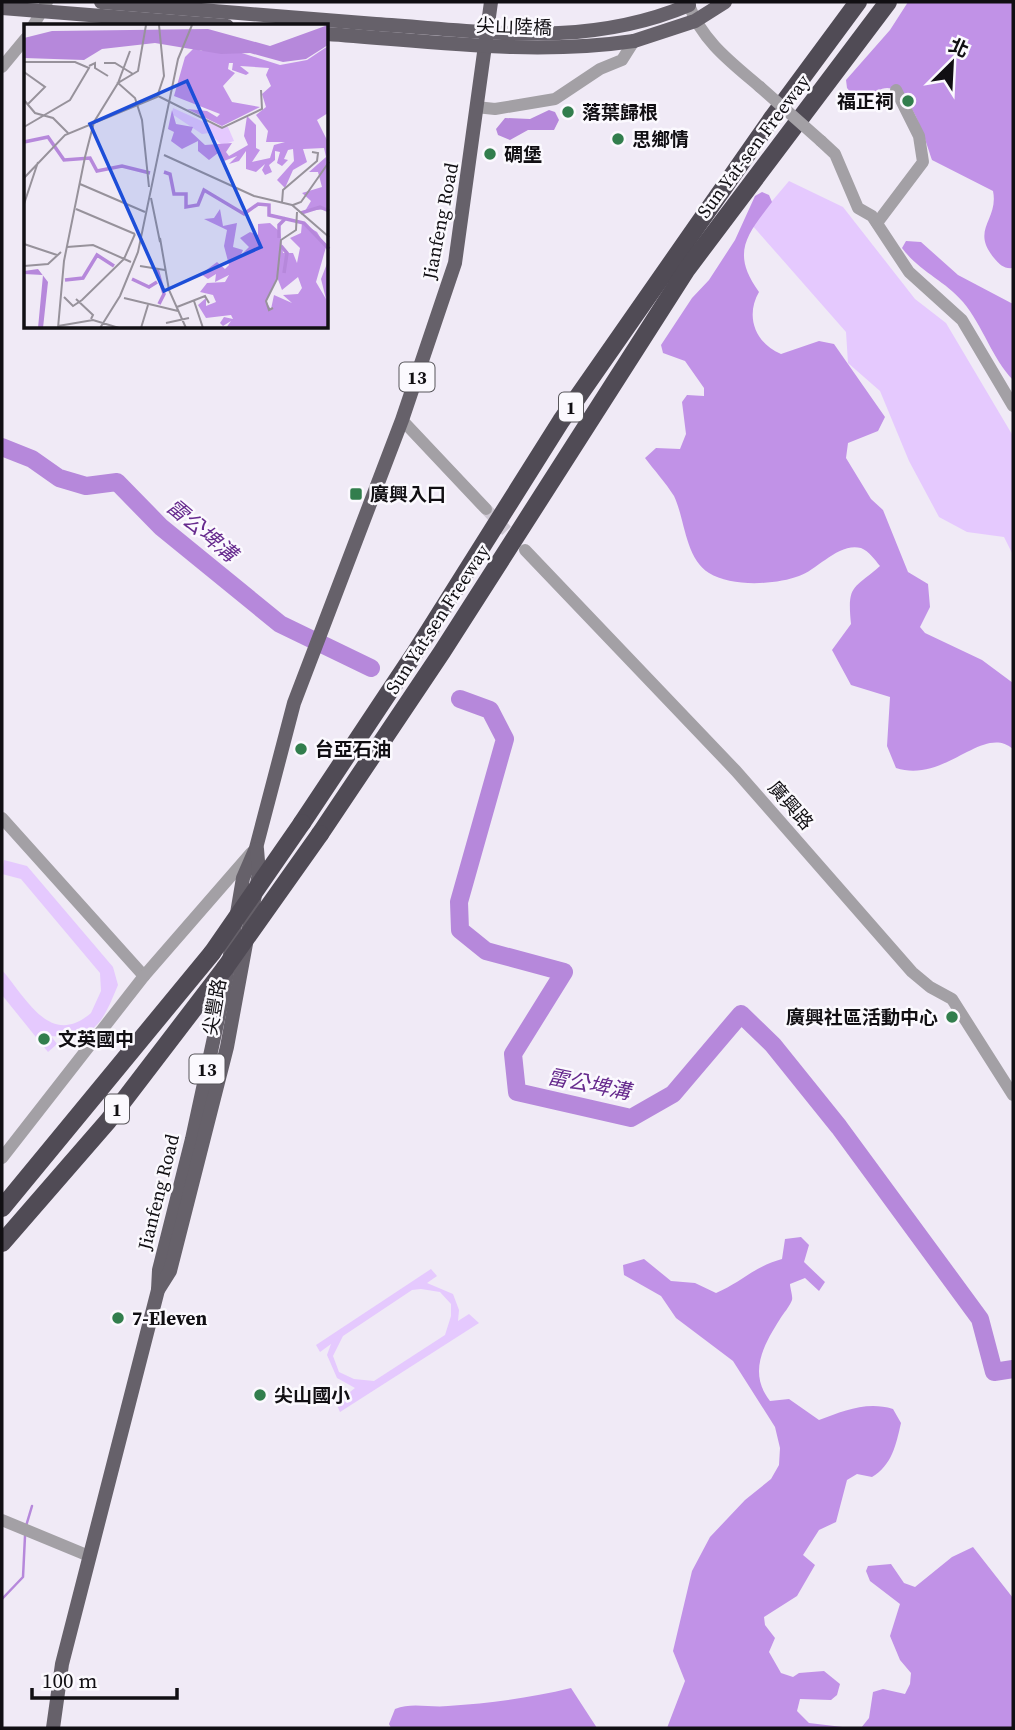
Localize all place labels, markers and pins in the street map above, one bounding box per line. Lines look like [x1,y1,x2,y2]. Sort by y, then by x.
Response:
place label: 福正祠 [837,88,894,114]
marker: 福正祠 [900,93,916,109]
place label: 落葉歸根 [582,99,658,125]
marker: 落葉歸根 [560,104,576,120]
place label: 思鄉情 [632,126,689,152]
marker: 思鄉情 [610,131,626,147]
place label: 碉堡 [504,141,542,167]
marker: 碉堡 [482,146,498,162]
place label: 廣興入口 [370,481,446,507]
marker: 廣興入口 [348,486,364,502]
place label: 台亞石油 [315,736,391,762]
marker: 台亞石油 [293,741,309,757]
place label: 廣興社區活動中心 [786,1004,938,1030]
marker: 廣興社區活動中心 [944,1009,960,1025]
place label: 文英國中 [58,1026,134,1052]
marker: 文英國中 [36,1031,52,1047]
place label: 7-Eleven [132,1305,207,1331]
marker: 7-Eleven [110,1310,126,1326]
place label: 尖山國小 [274,1382,350,1408]
marker: 尖山國小 [252,1387,268,1403]

